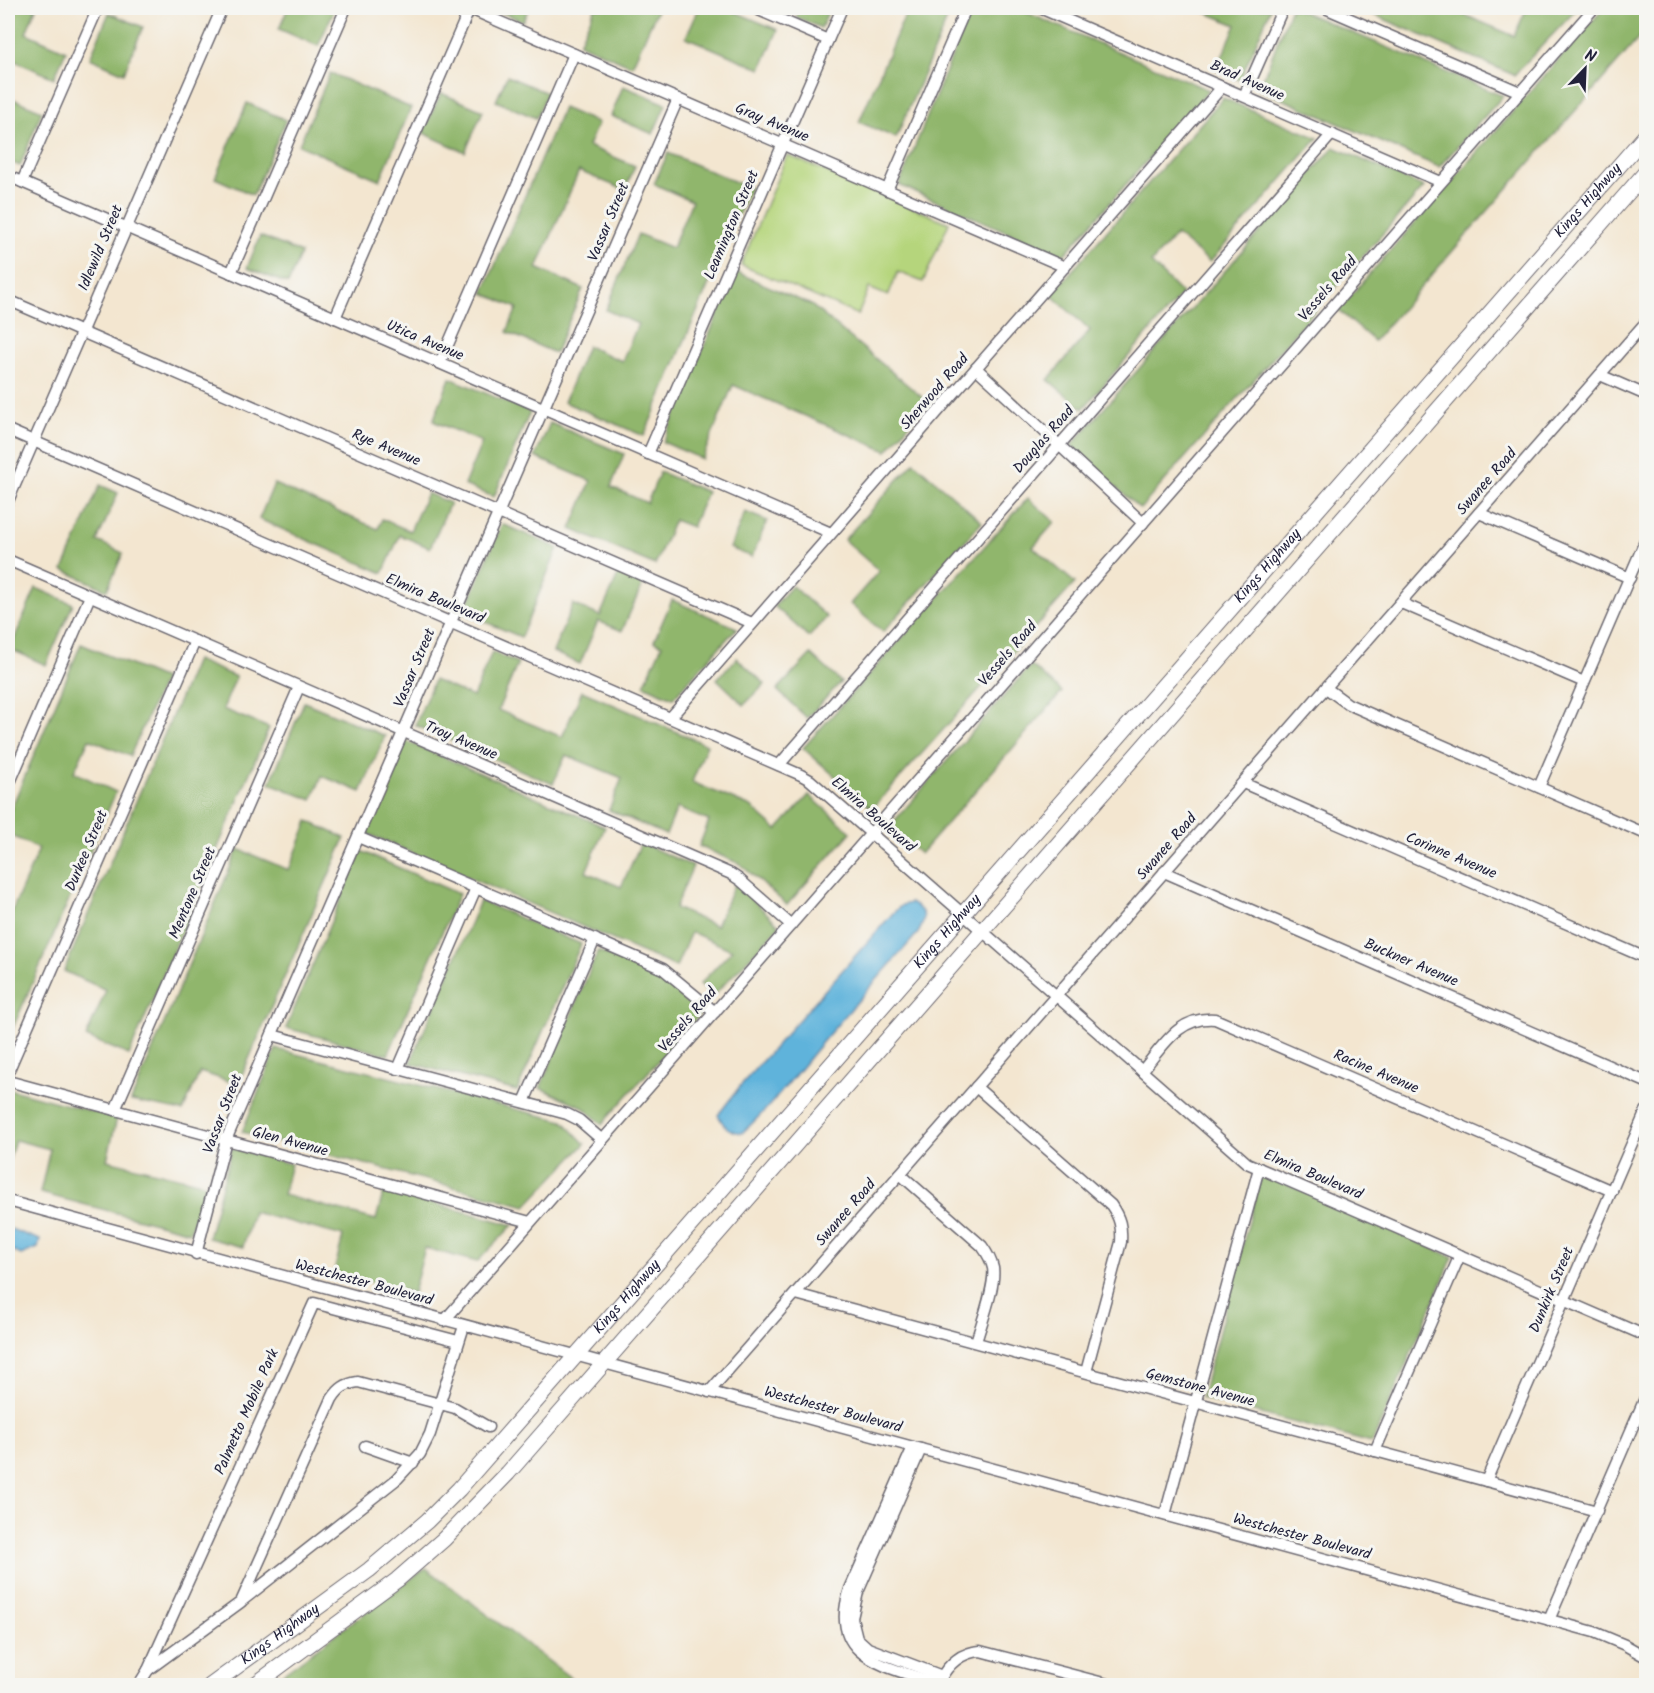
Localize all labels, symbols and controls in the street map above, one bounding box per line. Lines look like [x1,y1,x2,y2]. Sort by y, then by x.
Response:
north arrow [1555,39,1615,99]
text: N [1581,43,1600,70]
street label: Brad Avenue [1206,54,1288,108]
street label: Gray Avenue [731,97,813,149]
street label: Kings Highway [1549,157,1629,244]
street label: Leamington Street [698,166,766,284]
street label: Vassar Street [582,179,637,265]
street label: Idlewild Street [72,201,130,295]
street label: Vessels Road [1293,250,1364,327]
street label: Utica Avenue [382,314,468,368]
street label: Sherwood Road [895,348,976,436]
street label: Douglas Road [1007,400,1081,480]
street label: Rye Avenue [348,423,424,473]
street label: Swanee Road [1451,443,1524,521]
street label: Kings Highway [1228,523,1308,609]
street label: Elmira Boulevard [382,567,489,631]
street label: Vessels Road [973,615,1044,692]
street label: Vassar Street [388,625,443,711]
street label: Troy Avenue [421,715,501,767]
street label: Elmira Boulevard [825,771,921,859]
street label: Durkee Street [59,806,115,895]
street label: Swanee Road [1131,808,1204,886]
street label: Corinne Avenue [1402,826,1501,886]
street label: Mentone Street [163,843,223,943]
street label: Kings Highway [908,888,988,975]
street label: Buckner Avenue [1360,932,1462,994]
street label: Vessels Road [653,981,724,1058]
street label: Racine Avenue [1329,1043,1423,1101]
street label: Vassar Street [197,1070,249,1157]
street label: Glen Avenue [249,1120,331,1164]
street label: Elmira Boulevard [1260,1143,1367,1207]
street label: Swanee Road [810,1174,883,1252]
street label: Dunkirk Street [1523,1243,1581,1337]
street label: Westchester Boulevard [292,1253,436,1313]
street label: Kings Highway [587,1254,667,1340]
street label: Palmetto Mobile Park [208,1344,286,1479]
street label: Gemstone Avenue [1143,1362,1257,1414]
street label: Westchester Boulevard [761,1380,905,1440]
street label: Westchester Boulevard [1230,1507,1374,1567]
street label: Kings Highway [236,1597,326,1672]

